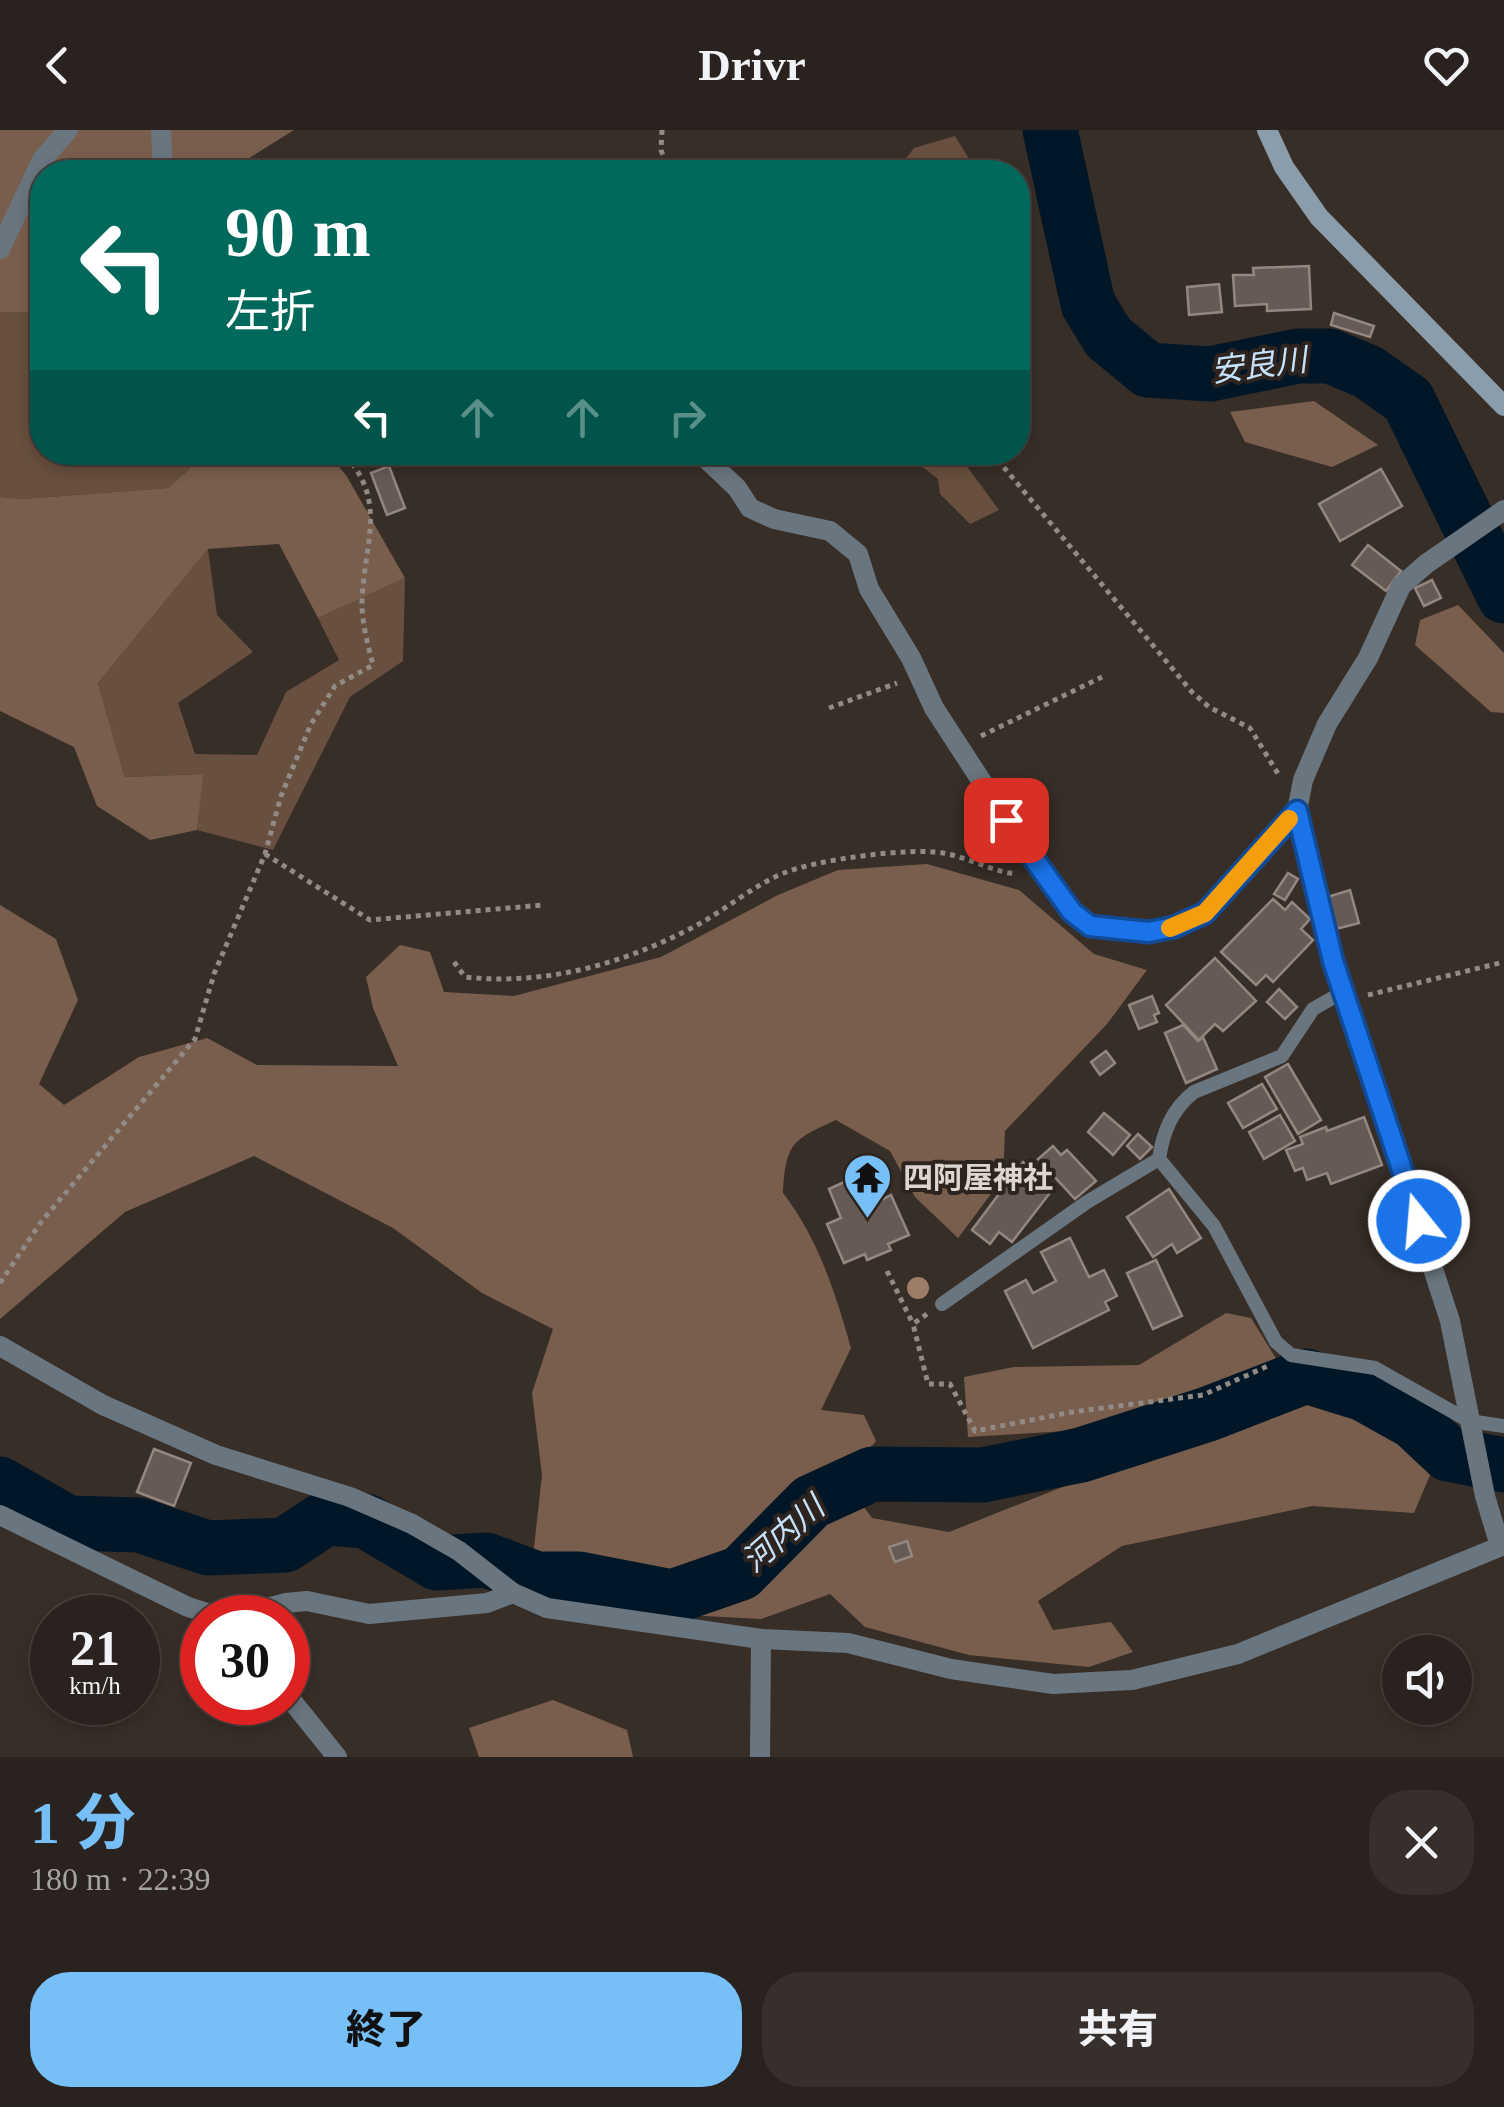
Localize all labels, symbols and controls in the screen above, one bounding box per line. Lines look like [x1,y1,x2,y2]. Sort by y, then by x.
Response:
icon: back [30,38,85,93]
icon: heart [1419,38,1474,93]
text: Drivr [698,40,806,90]
text: 90 m [225,194,371,271]
icon: left [60,200,190,330]
text: 左折 [225,287,315,337]
water label: 安良川 [1209,341,1312,389]
icon: left [345,390,400,445]
icon: ahead [450,390,505,445]
icon: ahead [555,390,610,445]
icon: right [660,390,715,445]
pin [964,778,1049,863]
icon: arrive [979,793,1034,848]
temple icon: 四阿屋神社 [842,1152,894,1220]
place label: 四阿屋神社 [903,1161,1053,1194]
position arrow [1367,1169,1471,1273]
water label: 河内川 [735,1487,833,1579]
speed limit sign: 30 [180,1595,310,1725]
text: 21 [70,1620,120,1676]
map controls [1382,1635,1472,1725]
button: sound [1382,1635,1472,1725]
text: km/h [69,1672,121,1699]
text: 1 分 [30,1790,135,1856]
button: close [1369,1790,1474,1895]
text: 180 m · 22:39 [30,1861,210,1897]
button: 終了 [30,1972,742,2087]
button: 共有 [762,1972,1474,2087]

